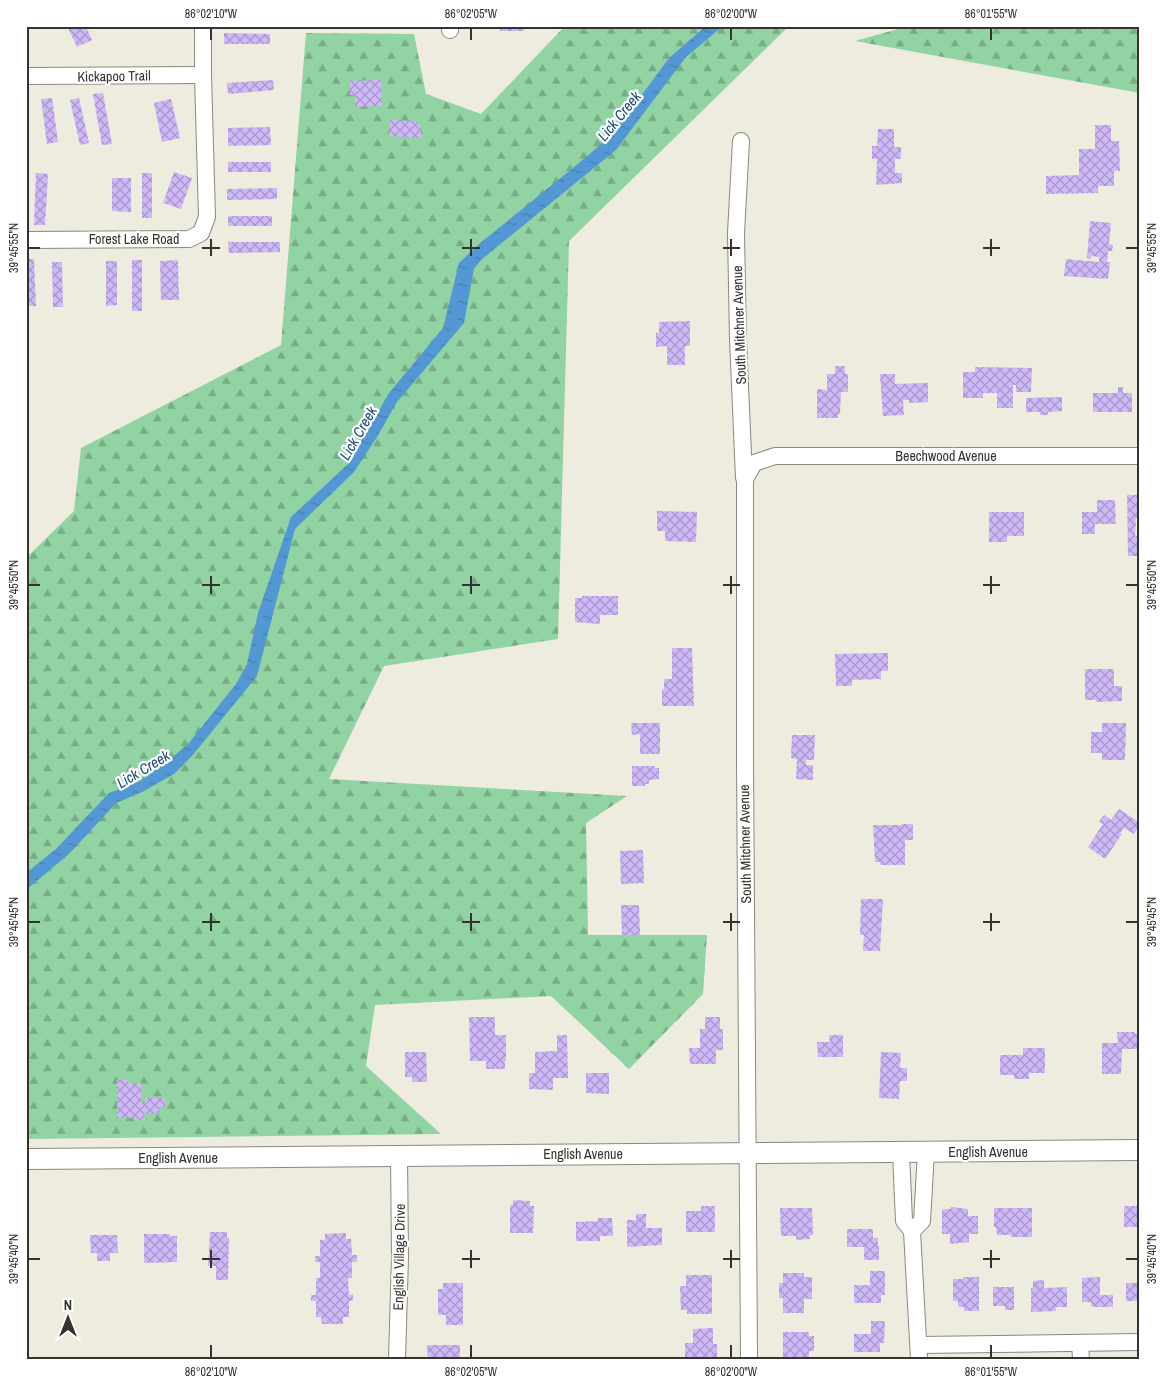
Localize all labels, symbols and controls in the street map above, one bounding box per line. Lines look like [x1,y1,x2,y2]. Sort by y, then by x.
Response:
text: 86°02'10"W [185,6,238,22]
text: 86°02'05"W [445,6,498,22]
text: 86°02'00"W [705,6,758,22]
text: 86°01'55"W [965,6,1018,22]
street label: Kickapoo Trail [77,66,151,86]
water label: Lick Creek [592,86,646,145]
text: 39°45'55"N [6,223,22,273]
text: 39°45'55"N [1144,223,1160,273]
street label: Forest Lake Road [89,230,179,248]
street label: South Mitchner Avenue [728,265,750,385]
water label: Lick Creek [334,402,382,464]
street label: Beechwood Avenue [895,447,997,465]
text: 39°45'50"N [6,560,22,610]
text: 39°45'50"N [1144,560,1160,610]
water label: Lick Creek [112,744,174,793]
street label: South Mitchner Avenue [735,784,755,904]
text: 39°45'45"N [6,897,22,947]
text: 39°45'45"N [1144,897,1160,947]
street label: English Avenue [948,1143,1028,1161]
street label: English Avenue [543,1145,623,1163]
street label: English Avenue [138,1149,218,1167]
street label: English Village Drive [389,1203,409,1311]
text: 39°45'40"N [6,1234,22,1284]
text: 39°45'40"N [1144,1234,1160,1284]
north arrow [42,1292,92,1342]
text: N [64,1296,72,1314]
text: 86°02'10"W [185,1364,238,1380]
text: 86°02'05"W [445,1364,498,1380]
text: 86°02'00"W [705,1364,758,1380]
text: 86°01'55"W [965,1364,1018,1380]

